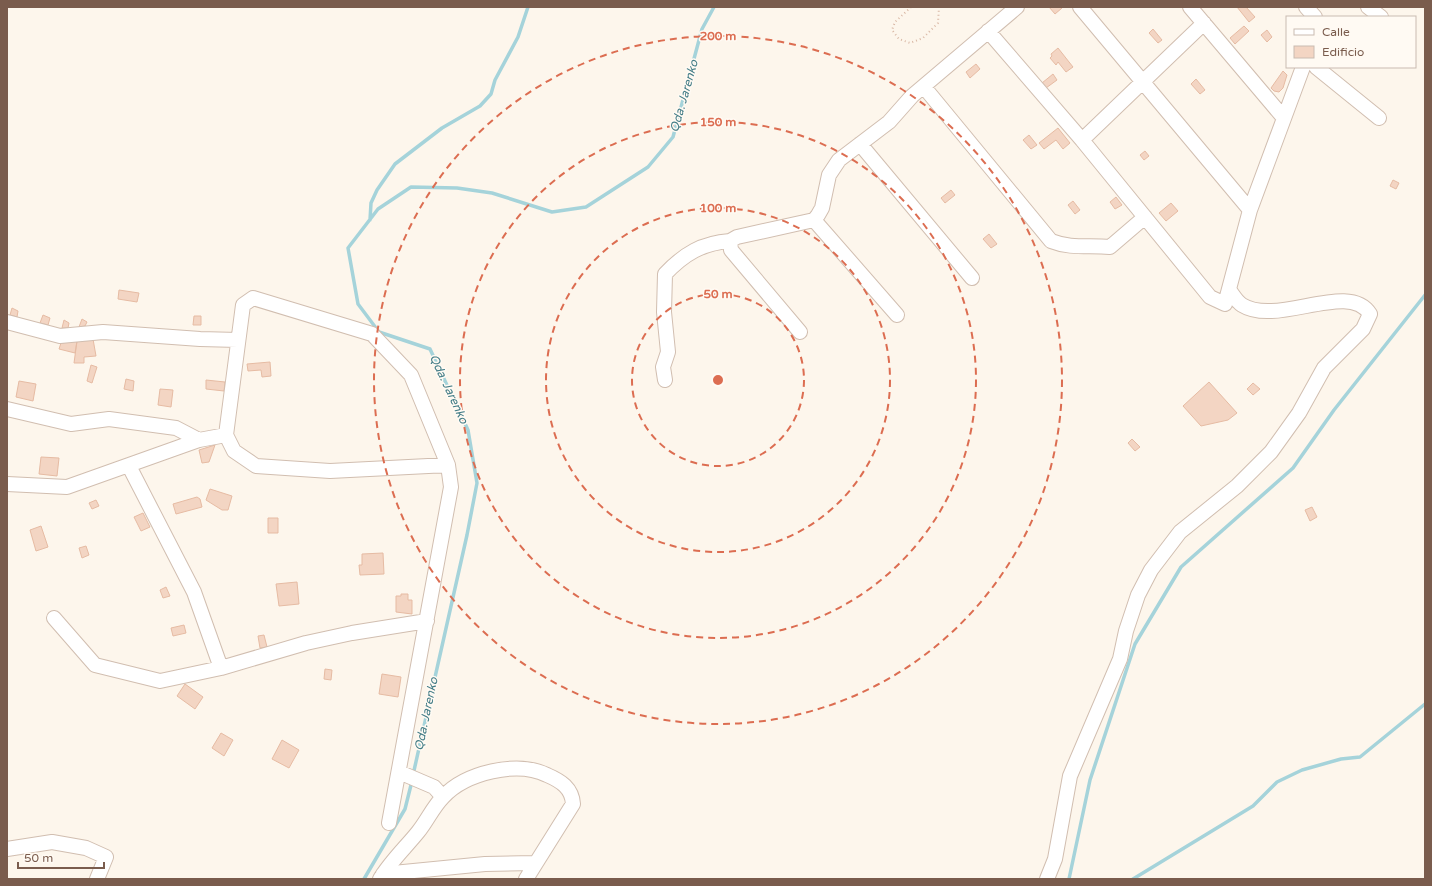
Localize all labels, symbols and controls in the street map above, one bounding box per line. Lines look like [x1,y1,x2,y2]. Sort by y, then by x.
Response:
legend [1286,16,1416,68]
text: Calle [1322,25,1350,39]
text: 200 m [700,29,736,43]
text: Edificio [1322,45,1364,59]
water label: Qda. Jarenko [667,58,701,134]
text: 150 m [700,115,736,129]
text: 100 m [700,201,736,215]
text: 50 m [703,287,733,301]
water label: Qda. Jarenko [427,352,471,426]
centre of rings [711,373,725,387]
water label: Qda. Jarenko [411,675,441,752]
scale bar [18,844,104,870]
text: 50 m [24,851,53,865]

